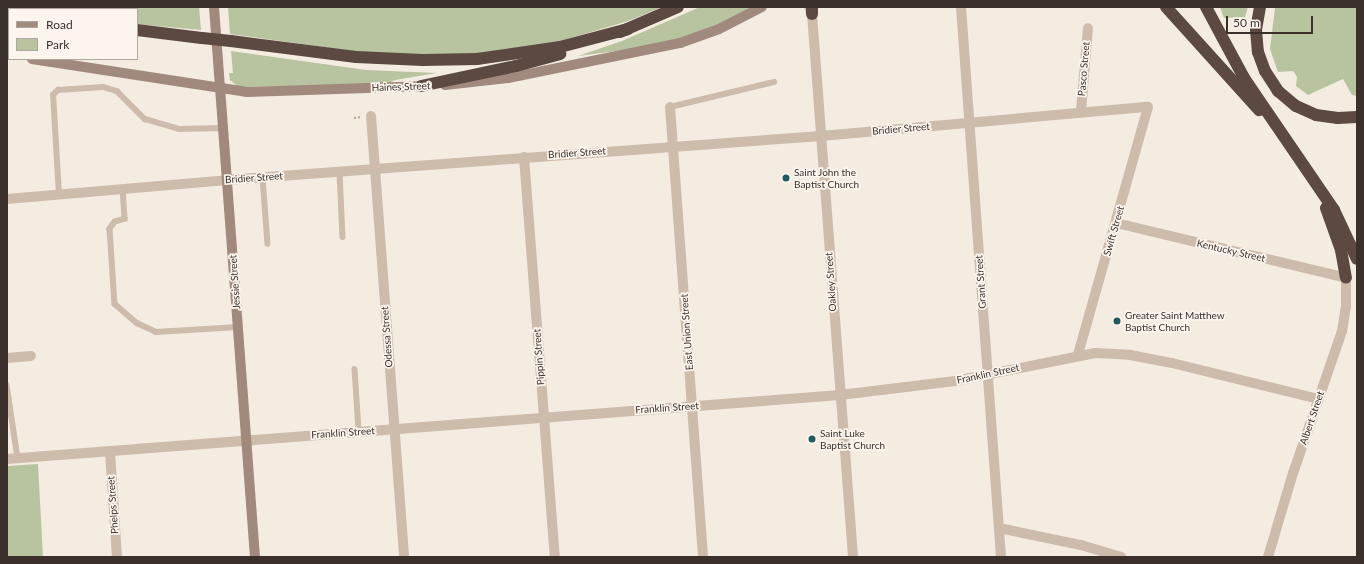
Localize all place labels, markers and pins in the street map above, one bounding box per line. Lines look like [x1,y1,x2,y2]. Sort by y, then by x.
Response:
place label: Saint John the Baptist Church [794,166,859,190]
marker: Saint John the Baptist Church [781,173,791,183]
place label: Greater Saint Matthew Baptist Church [1125,309,1225,332]
marker: Greater Saint Matthew Baptist Church [1112,316,1122,326]
place label: Saint Luke Baptist Church [820,427,885,450]
marker: Saint Luke Baptist Church [807,434,817,444]

